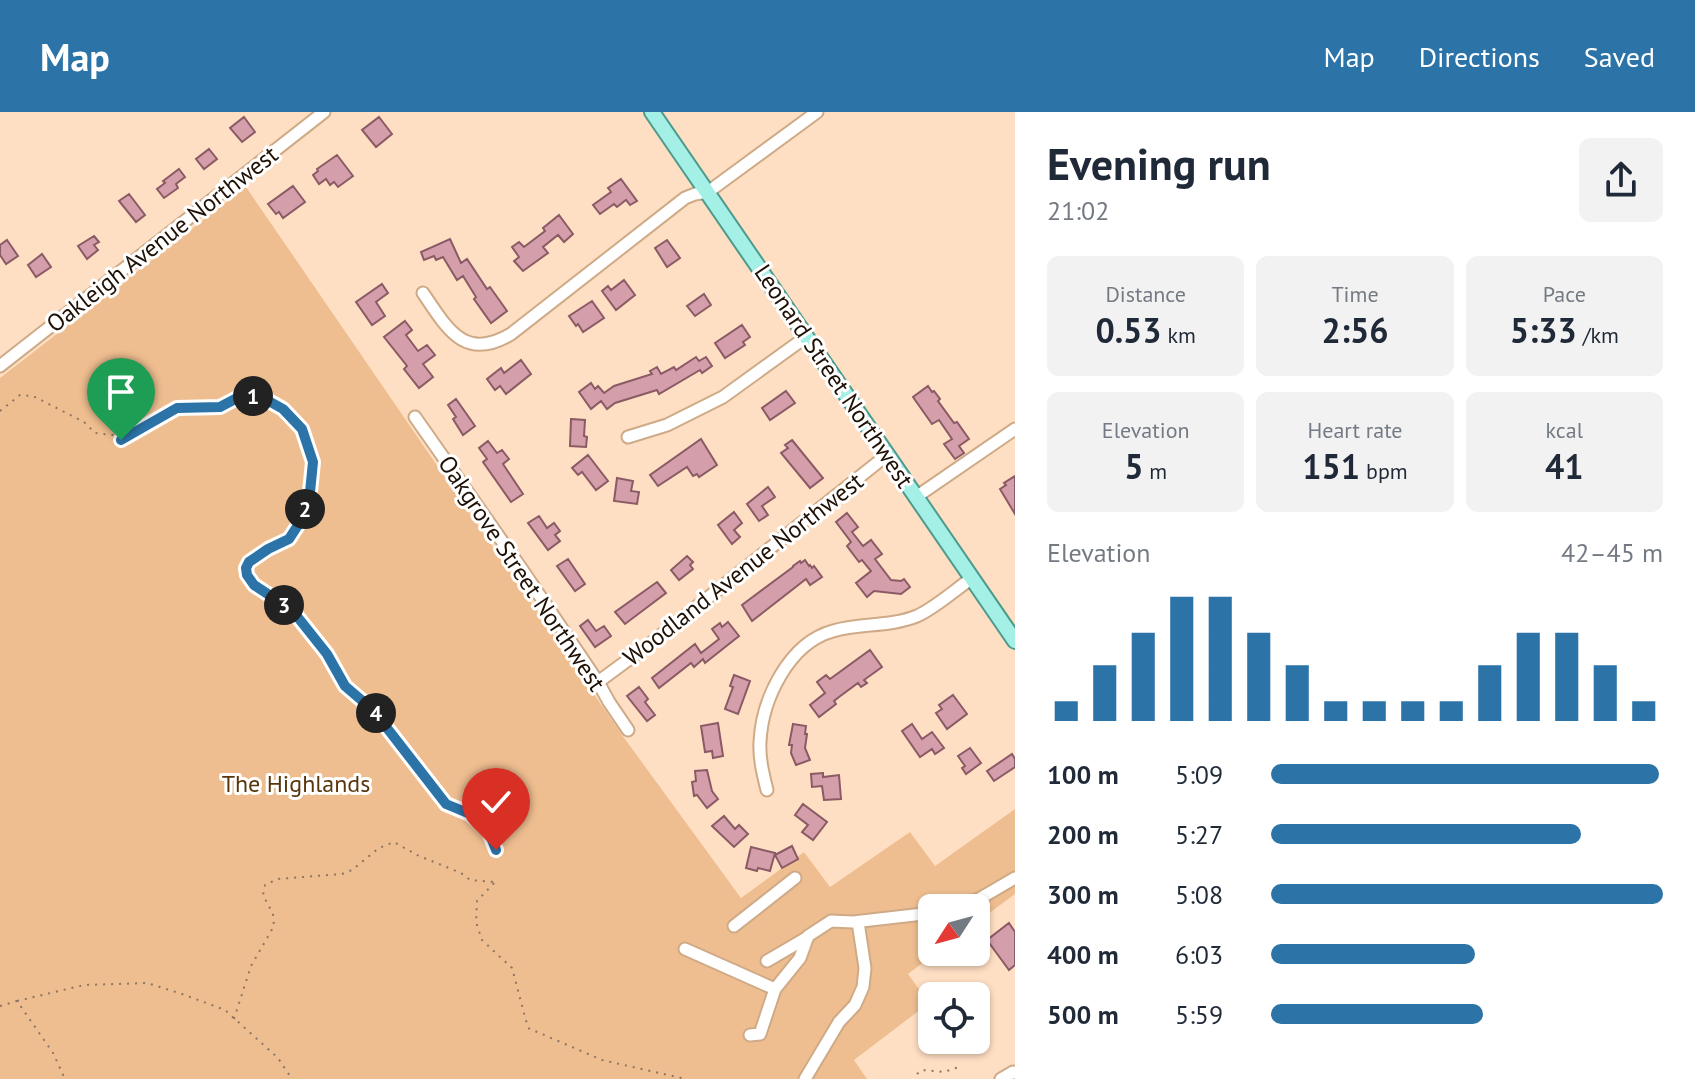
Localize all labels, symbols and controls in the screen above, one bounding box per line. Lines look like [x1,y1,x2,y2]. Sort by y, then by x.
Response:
text: Map [40,32,110,81]
text: Map [1324,38,1375,75]
text: Directions [1419,38,1540,75]
text: Saved [1584,38,1655,75]
text: Evening run [1047,135,1271,192]
button: share [1579,138,1663,222]
street label: Oakleigh Avenue Northwest [40,139,284,339]
text: 21:02 [1047,194,1109,227]
street label: Leonard Street Northwest [748,258,920,494]
text: Distance [1105,280,1186,308]
text: Time [1331,280,1379,308]
text: Pace [1543,280,1586,308]
text: 0.53 [1095,308,1162,352]
text: 2:56 [1322,308,1388,352]
text: 5:33 [1510,308,1577,352]
text: km [1162,321,1196,349]
text: /km [1577,321,1619,349]
pin [87,358,155,440]
icon: arrive [99,370,143,414]
pin: 1 [233,376,273,416]
text: 1 [247,382,259,410]
text: Elevation [1102,416,1189,444]
text: Heart rate [1307,416,1403,444]
text: kcal [1546,416,1583,444]
text: 5 [1124,444,1143,488]
text: 151 [1302,444,1360,488]
text: 41 [1545,444,1584,488]
street label: Oakgrove Street Northwest [431,449,613,697]
text: m [1143,457,1167,485]
text: bpm [1360,457,1408,485]
street label: Woodland Avenue Northwest [617,466,869,672]
pin: 2 [285,489,325,529]
text: 2 [299,495,311,523]
text: Elevation [1047,536,1151,569]
text: 42–45 m [1561,536,1663,569]
pin: 3 [264,585,304,625]
text: 3 [278,591,290,619]
pin: 4 [356,693,396,733]
text: 4 [370,699,382,727]
text: 100 m [1047,758,1119,791]
text: 5:09 [1175,758,1223,791]
park label: The Highlands [222,768,370,799]
pin [462,768,530,850]
icon: check [474,780,518,824]
text: 200 m [1047,818,1119,851]
text: 5:27 [1175,818,1223,851]
text: 300 m [1047,878,1119,911]
text: 5:08 [1175,878,1223,911]
north arrow [918,894,990,966]
map controls [918,894,990,1054]
text: 400 m [1047,938,1119,971]
text: 6:03 [1175,938,1223,971]
button: locate [918,982,990,1054]
text: 500 m [1047,998,1119,1031]
text: 5:59 [1175,998,1223,1031]

